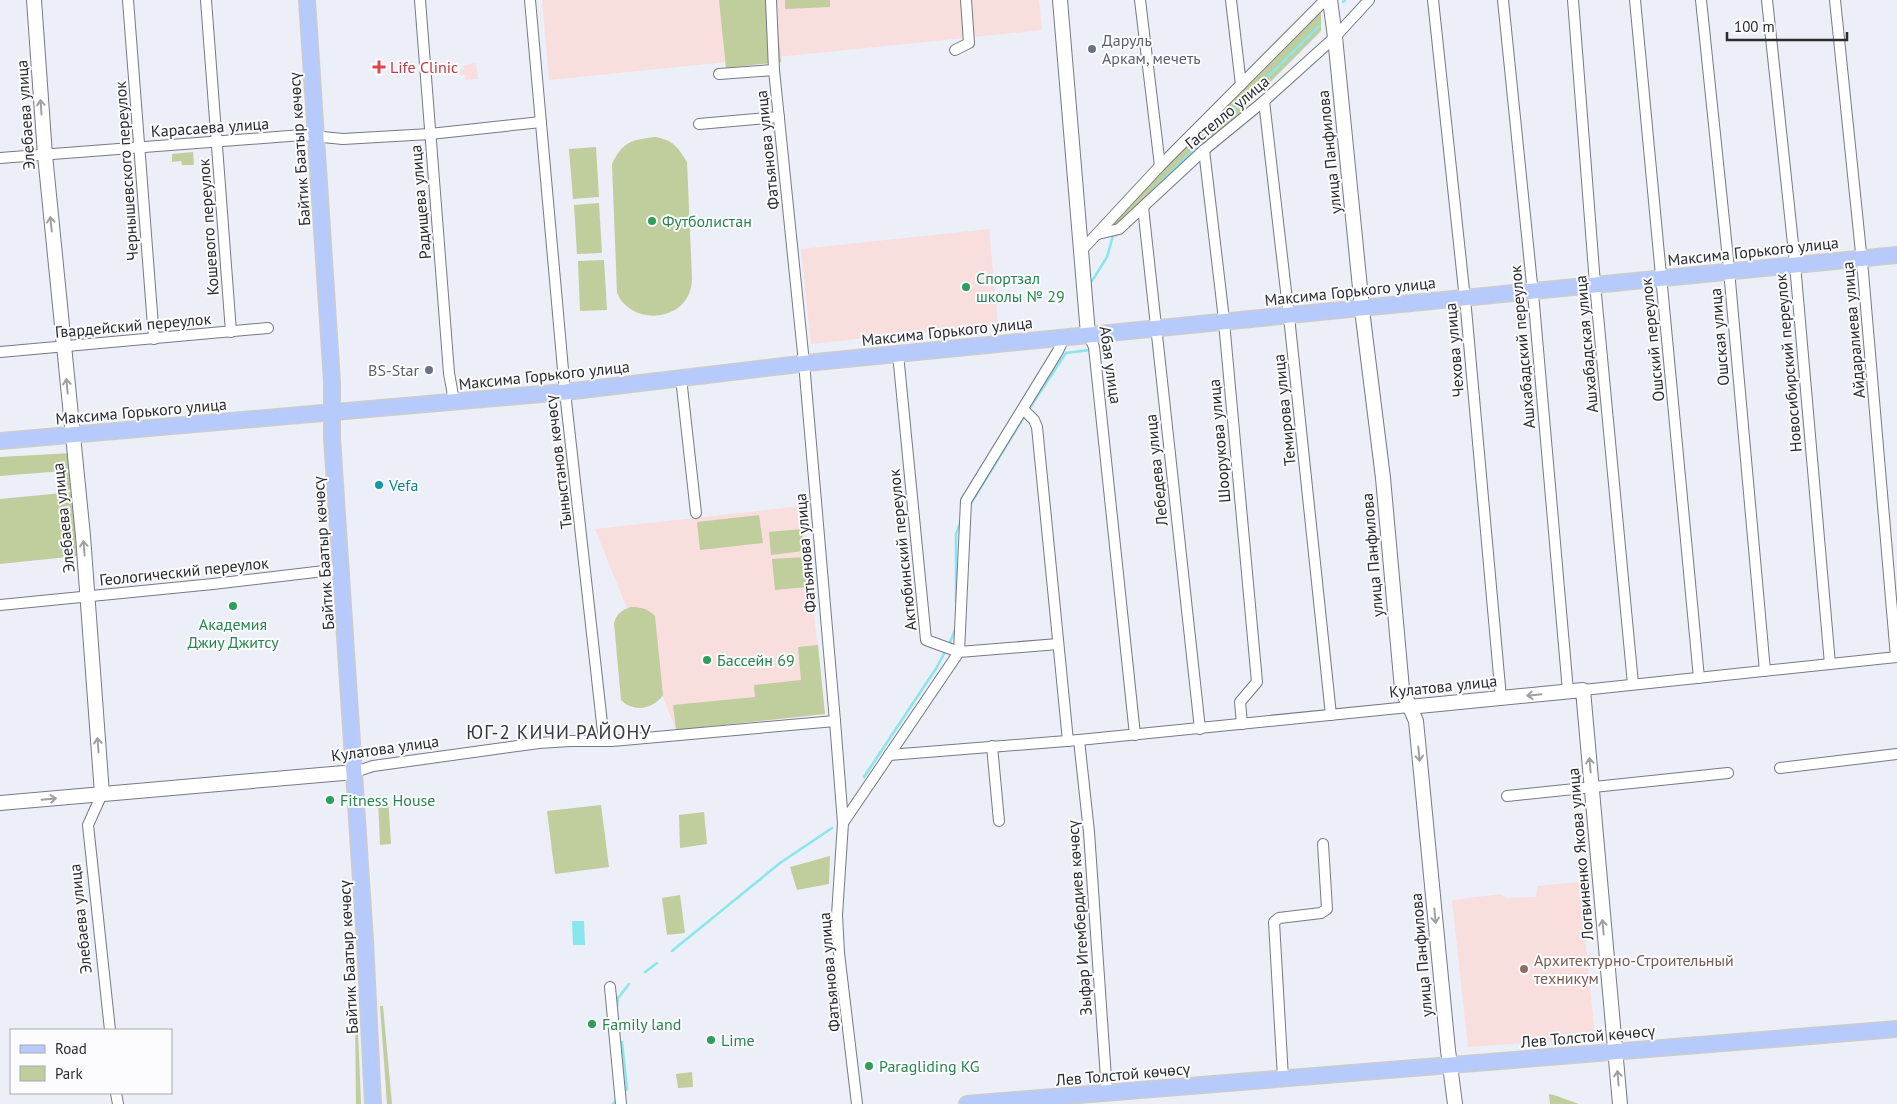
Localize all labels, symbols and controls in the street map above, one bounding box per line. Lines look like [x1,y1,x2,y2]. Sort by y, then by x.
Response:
scale bar [1727,10,1847,42]
text: 100 m [1734,17,1775,36]
place label: Даруль Аркам, мечеть [1102,30,1201,68]
marker: Даруль Аркам, мечеть [1086,43,1098,55]
place label: Life Clinic [390,57,458,77]
street label: Элебаева улица [11,59,39,171]
marker: Life Clinic [372,60,386,74]
street label: Байтик Баатыр көчөсү [284,71,314,227]
street label: Гастелло улица [1181,71,1273,153]
street label: Чернышевского переулок [110,80,142,261]
street label: Фатьянова улица [751,89,783,211]
street label: улица Панфилова [1313,89,1345,215]
one-way arrow [37,99,46,115]
street label: Карасаева улица [150,113,270,141]
street label: Радищева улица [405,144,435,260]
street label: Кошевого переулок [193,158,223,296]
place label: Футболистан [662,211,752,231]
marker: Футболистан [646,215,658,227]
one-way arrow [47,217,56,233]
street label: Максима Горького улица [1667,232,1839,270]
street label: Айдаралиева улица [1837,261,1869,399]
street label: Ашхабадский переулок [1505,264,1539,429]
place label: Спортзал школы № 29 [976,268,1065,306]
street label: Максима Горького улица [1264,272,1436,310]
street label: Новосибирский переулок [1770,273,1806,453]
street label: Ашхабадская улица [1570,274,1602,414]
street label: Ошский переулок [1636,277,1668,403]
marker: Спортзал школы № 29 [960,281,972,293]
street label: Ошская улица [1705,287,1733,387]
street label: Чехова улица [1440,302,1468,398]
street label: Гвардейский переулок [54,308,212,342]
street label: Максима Горького улица [861,312,1033,350]
street label: Абая улица [1096,325,1126,405]
street label: Темирова улица [1268,353,1300,467]
street label: Максима Горького улица [458,356,630,394]
place label: BS-Star [368,360,420,380]
marker: BS-Star [423,364,435,376]
one-way arrow [63,378,72,394]
street label: Шоорукова улица [1204,378,1234,504]
street label: Максима Горького улица [55,394,227,428]
street label: Тыныстанов көчөсү [540,394,576,530]
street label: Лебедева улица [1140,413,1172,528]
street label: Элебаева улица [47,462,79,574]
street label: Актюбинский переулок [884,468,920,632]
street label: Байтик Баатыр көчөсү [308,475,338,631]
place label: Vefa [388,475,418,495]
marker: Vefa [373,479,385,491]
street label: Фатьянова улица [790,492,820,614]
street label: улица Панфилова [1357,492,1387,618]
one-way arrow [80,541,89,557]
street label: Геологический переулок [98,552,270,590]
marker: Академия Джиу Джитсу [227,600,239,612]
place label: Академия Джиу Джитсу [187,614,279,652]
place label: Бассейн 69 [717,650,795,670]
marker: Бассейн 69 [701,654,713,666]
street label: Кулатова улица [1388,670,1498,702]
one-way arrow [1526,690,1542,700]
district label: ЮГ-2 КИЧИ РАЙОНУ [466,720,652,744]
street label: Кулатова улица [330,731,440,765]
one-way arrow [94,738,103,754]
one-way arrow [1414,746,1424,762]
one-way arrow [1585,758,1595,774]
street label: Логвиненко Якова улица [1562,767,1598,942]
place label: Fitness House [340,790,435,810]
one-way arrow [40,794,56,804]
marker: Fitness House [324,794,336,806]
street label: Зыфар Игембердиев көчөсү [1062,819,1096,1017]
street label: Элебаева улица [64,863,96,975]
street label: Байтик Баатыр көчөсү [334,879,362,1035]
street label: улица Панфилова [1406,892,1436,1018]
one-way arrow [1430,907,1440,923]
street label: Фатьянова улица [814,911,844,1033]
one-way arrow [1599,919,1608,935]
place label: Архитектурно-Строительный техникум [1534,950,1734,988]
marker: Архитектурно-Строительный техникум [1518,963,1530,975]
place label: Family land [602,1014,681,1034]
marker: Family land [586,1018,598,1030]
street label: Лев Толстой көчөсү [1519,1020,1656,1052]
legend [10,1029,172,1094]
place label: Lime [721,1030,755,1050]
marker: Lime [705,1034,717,1046]
text: Road [55,1039,87,1058]
place label: Paragliding KG [879,1056,980,1076]
street label: Лев Толстой көчөсү [1054,1058,1191,1090]
marker: Paragliding KG [863,1060,875,1072]
text: Park [55,1064,83,1083]
one-way arrow [1613,1070,1622,1086]

